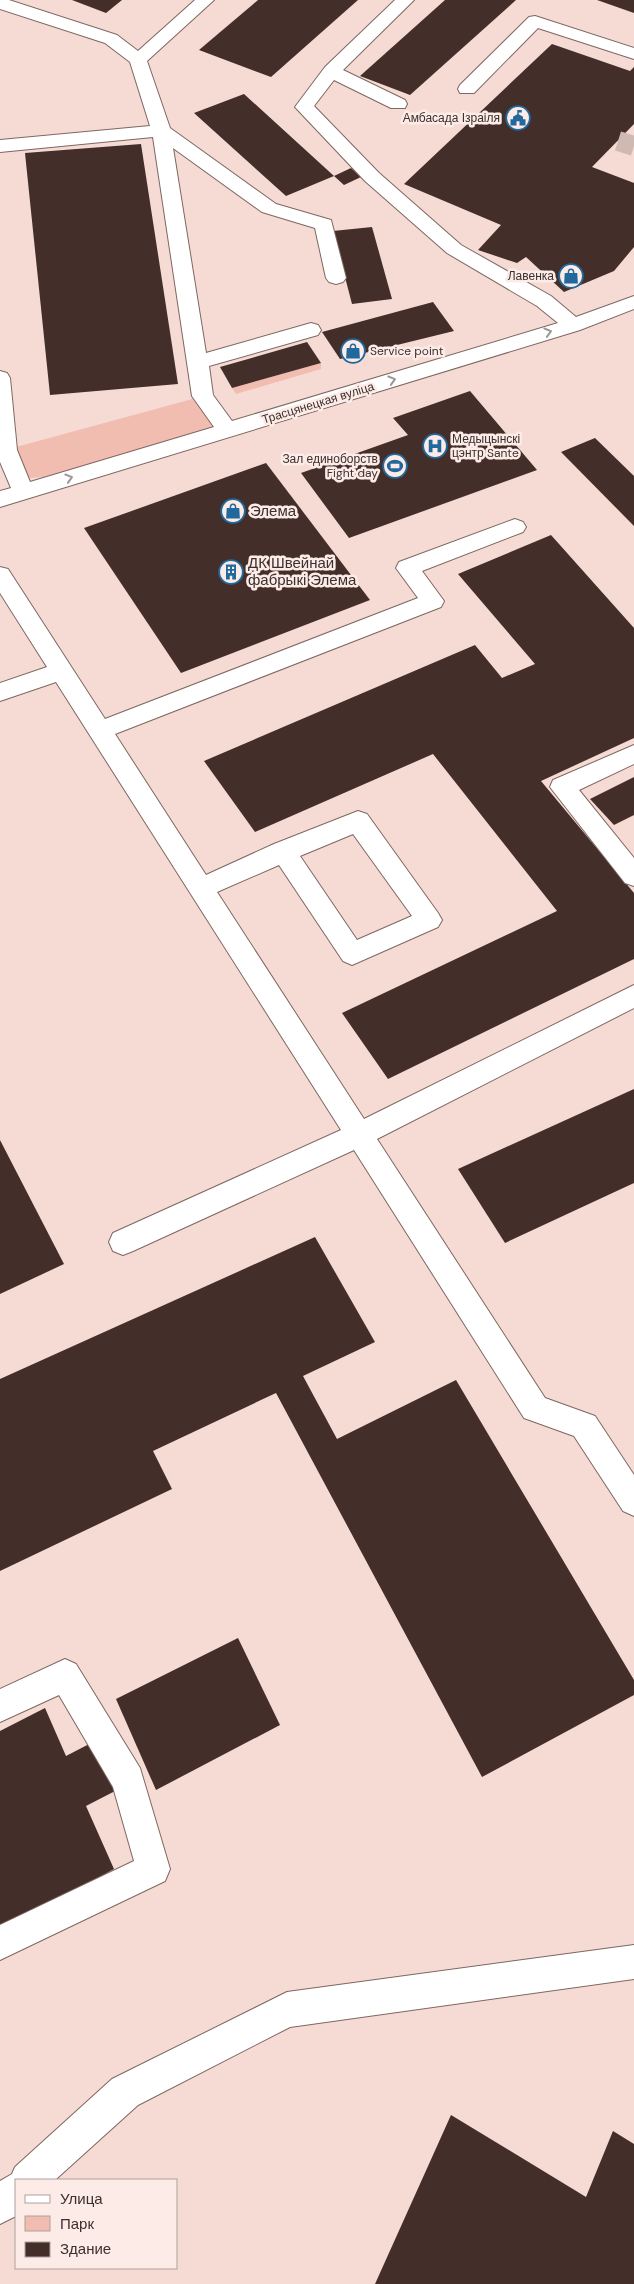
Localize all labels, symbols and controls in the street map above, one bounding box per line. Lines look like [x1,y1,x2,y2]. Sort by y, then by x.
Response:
public building icon: Амбасада Ізраіля [505,105,531,131]
place label: Амбасада Ізраіля [403,110,500,126]
shop icon: Лавенка [558,263,584,289]
place label: Лавенка [508,268,554,284]
one-way arrow [543,328,552,338]
shop icon: Service point [340,338,366,364]
place label: Service point [370,343,444,359]
one-way arrow [388,375,396,385]
street label: Трасцянецкая вуліца [260,378,376,428]
place label: Медыцынскі цэнтр Sante [452,431,520,461]
hospital icon: Медыцынскі цэнтр Sante [422,433,448,459]
place label: Зал единоборств Fight day [282,451,378,481]
sports icon: Зал единоборств Fight day [382,453,408,479]
one-way arrow [65,473,73,483]
shop icon: Элема [220,498,246,524]
place label: Элема [250,501,297,521]
place label: ДК Швейнай фабрыкі Элема [248,553,357,590]
building icon: ДК Швейнай фабрыкі Элема [218,559,244,585]
legend [15,2179,178,2269]
text: Улица [60,2189,103,2209]
text: Парк [60,2214,94,2234]
text: Здание [60,2239,111,2259]

